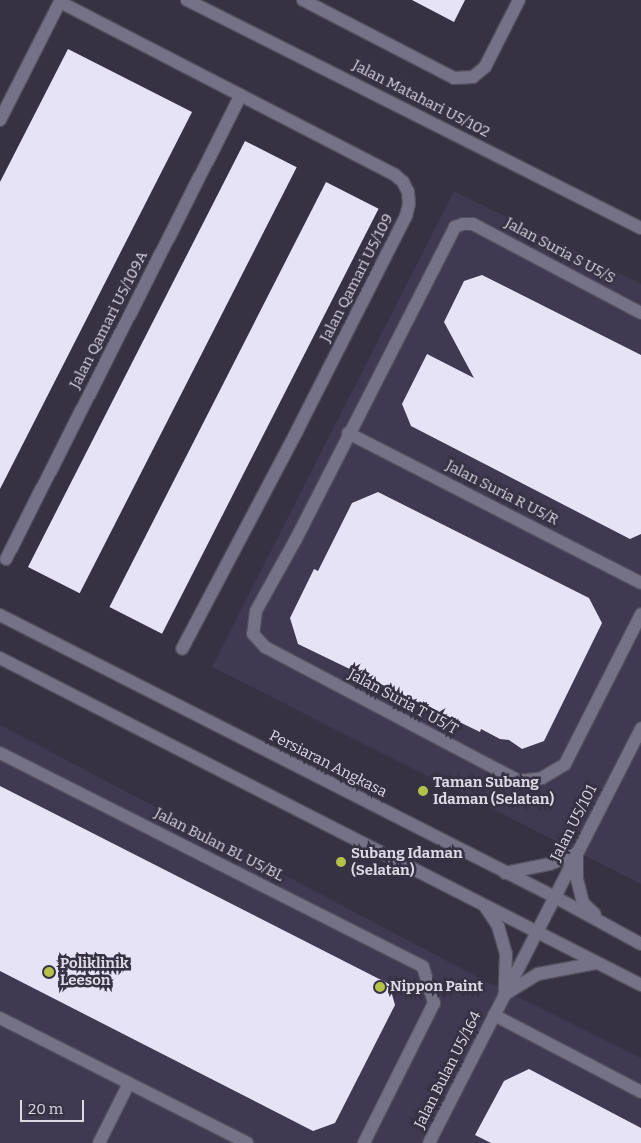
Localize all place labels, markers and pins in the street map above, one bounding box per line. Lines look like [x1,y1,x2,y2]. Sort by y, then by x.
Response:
place label: Taman Subang Idaman (Selatan) [433,773,554,808]
marker: Taman Subang Idaman (Selatan) [417,785,429,797]
place label: Subang Idaman (Selatan) [351,844,463,879]
marker: Subang Idaman (Selatan) [335,856,347,868]
place label: Poliklinik Leeson [60,954,129,989]
marker: Poliklinik Leeson [42,965,56,979]
place label: Nippon Paint [390,978,483,996]
marker: Nippon Paint [374,981,386,993]

